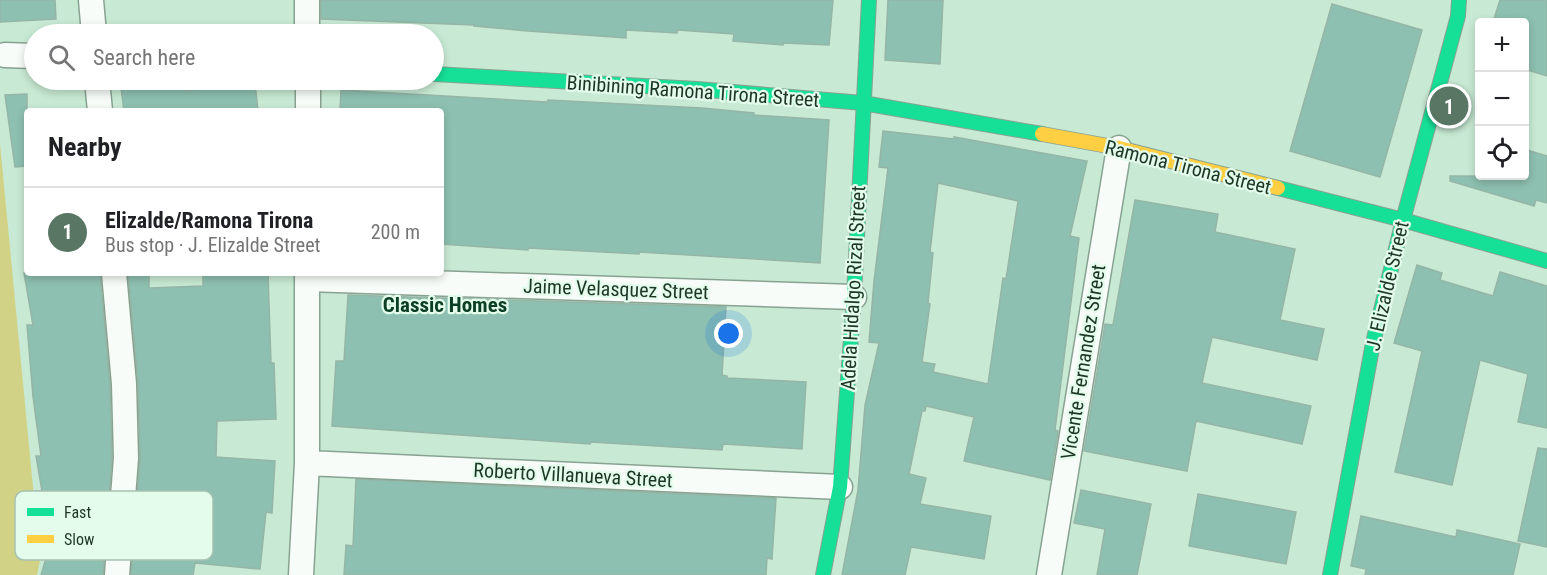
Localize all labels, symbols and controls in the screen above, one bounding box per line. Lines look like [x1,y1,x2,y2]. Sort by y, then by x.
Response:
map controls [1475,18,1529,180]
button: + [1475,18,1529,72]
search box [24,24,444,90]
icon: search [45,41,78,74]
text: Search here [93,45,195,70]
street label: Binibining Ramona Tirona Street [566,70,820,112]
button: − [1475,72,1529,126]
pin: 1 [1430,84,1468,128]
button: locate [1475,126,1529,180]
text: Nearby [48,132,122,162]
street label: Ramona Tirona Street [1102,135,1274,199]
street label: Adela Hidalgo Rizal Street [836,185,870,391]
text: Elizalde/Ramona Tirona [105,208,313,233]
street label: J. Elizalde Street [1360,219,1414,353]
text: 1 [62,220,73,244]
text: 200 m [371,220,420,244]
text: Bus stop · J. Elizalde Street [105,233,320,257]
street label: Vicente Fernandez Street [1056,263,1110,461]
street label: Jaime Velasquez Street [523,274,709,304]
district label: Classic Homes [383,293,507,317]
your location [714,319,743,348]
street label: Roberto Villanueva Street [473,458,673,492]
legend [15,491,213,560]
text: Fast [64,503,91,522]
text: Slow [64,530,94,549]

